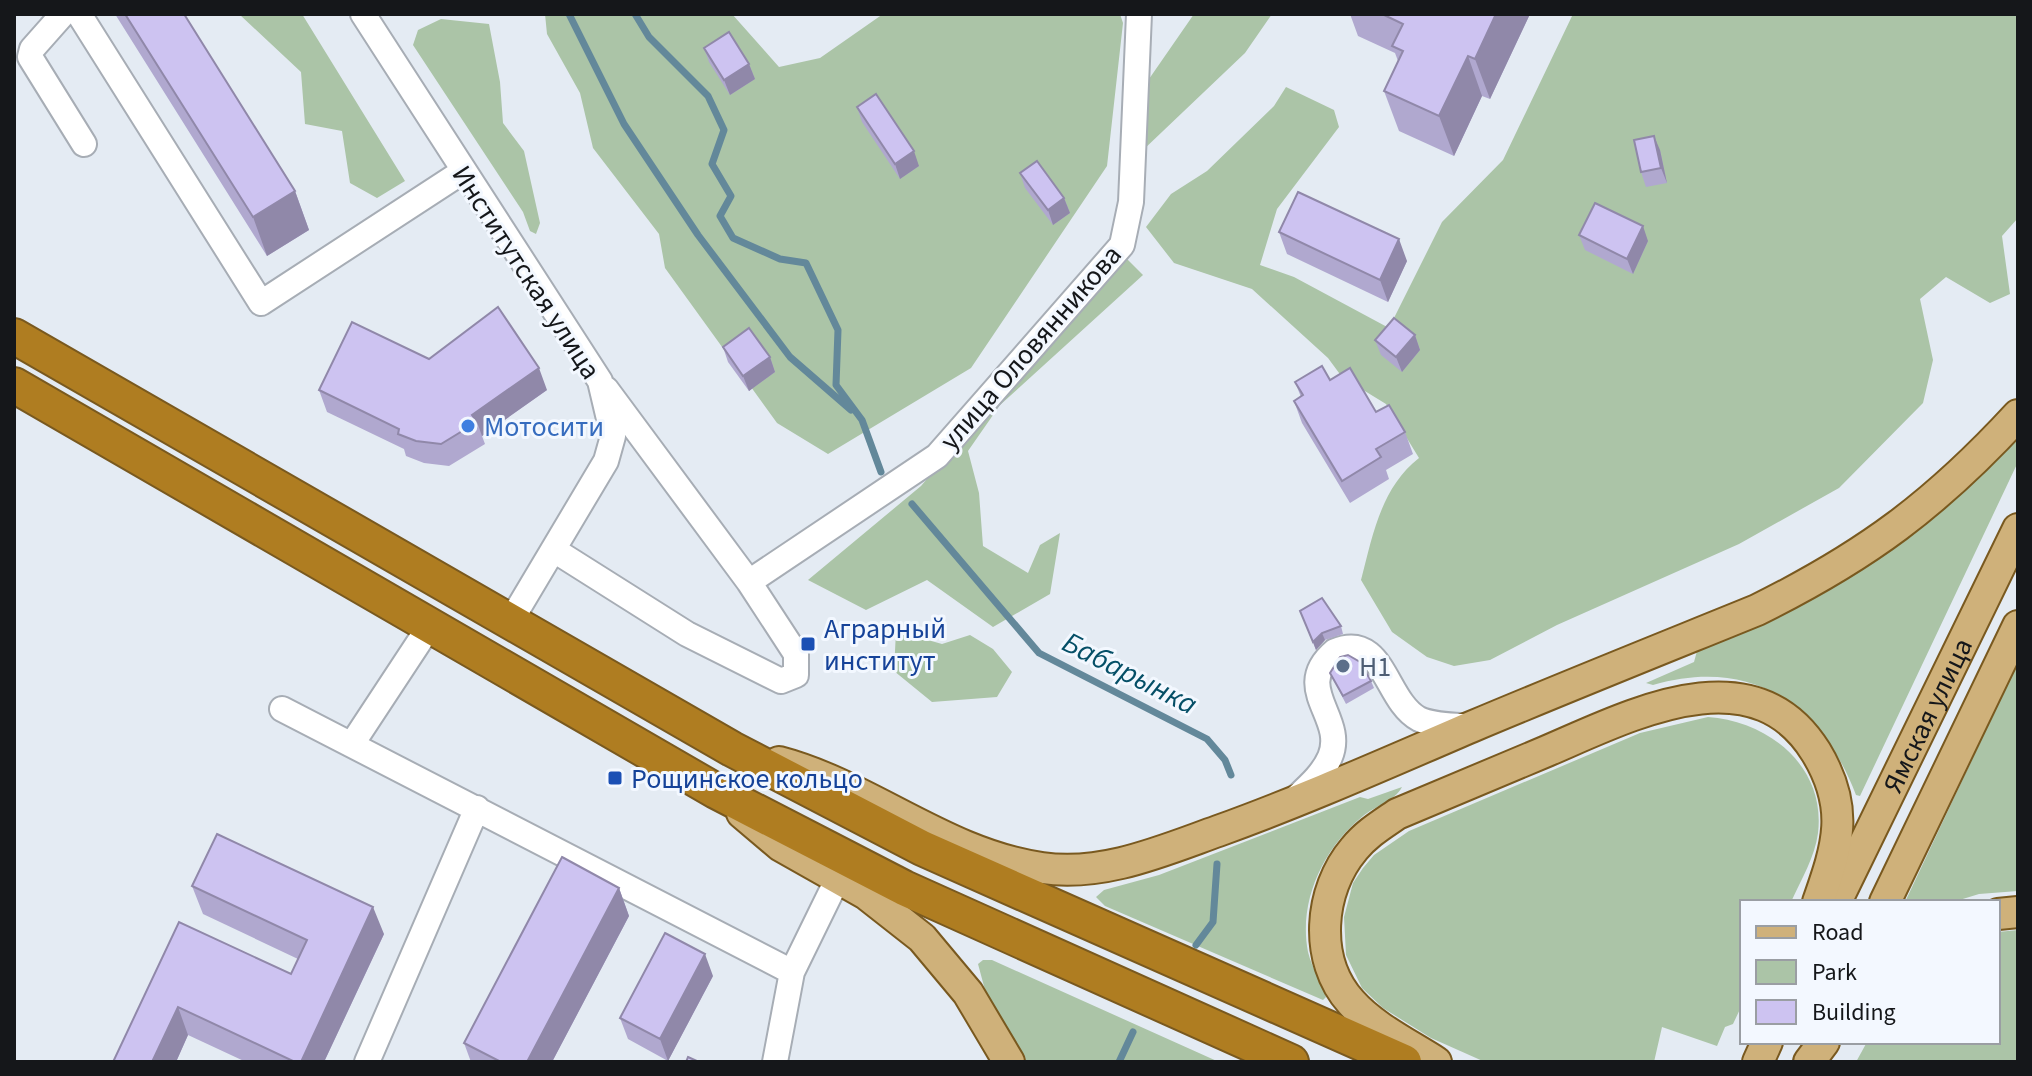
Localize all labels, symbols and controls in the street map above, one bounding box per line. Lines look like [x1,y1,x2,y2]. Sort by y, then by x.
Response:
street label: Институтская улица [442,158,610,387]
street label: улица Оловянникова [930,236,1131,459]
place label: Мотосити [484,407,604,447]
marker: Мотосити [459,417,477,435]
place label: Аграрный институт [824,609,946,681]
water label: Бабарынка [1055,621,1205,726]
street label: Ямская улица [1873,631,1983,800]
marker: Аграрный институт [799,635,817,653]
place label: Н1 [1359,647,1391,687]
marker: Н1 [1334,657,1352,675]
place label: Рощинское кольцо [631,759,863,799]
marker: Рощинское кольцо [606,769,624,787]
legend [1740,900,2000,1044]
text: Road [1812,915,1864,950]
text: Park [1812,955,1857,990]
text: Building [1812,995,1896,1030]

